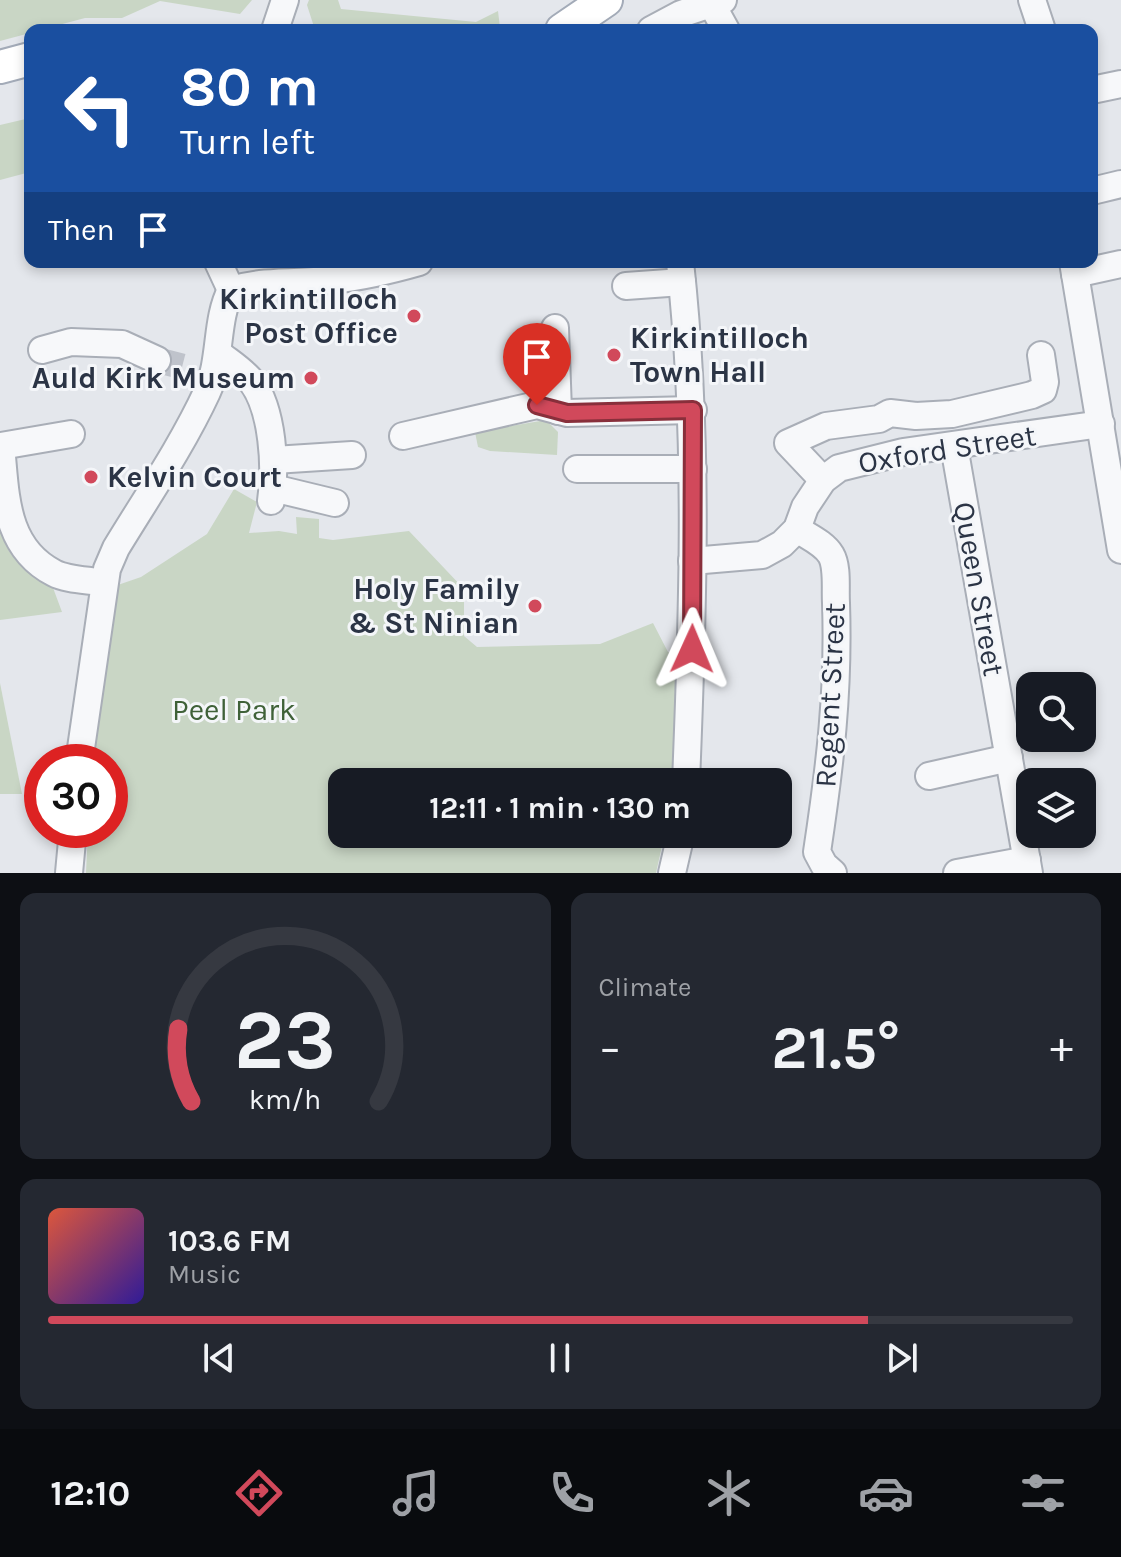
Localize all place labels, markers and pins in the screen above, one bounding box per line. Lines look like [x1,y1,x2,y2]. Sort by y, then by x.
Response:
place label: Kirkintilloch Post Office [219,281,398,351]
marker: Kirkintilloch Post Office [405,307,423,325]
place label: Kirkintilloch Town Hall [630,320,809,390]
pin [503,323,571,405]
marker: Kirkintilloch Town Hall [605,346,623,364]
place label: Auld Kirk Museum [32,360,295,396]
marker: Auld Kirk Museum [302,369,320,387]
place label: Kelvin Court [107,459,282,495]
marker: Kelvin Court [82,468,100,486]
place label: Holy Family & St Ninian [348,571,519,641]
marker: Holy Family & St Ninian [526,597,544,615]

